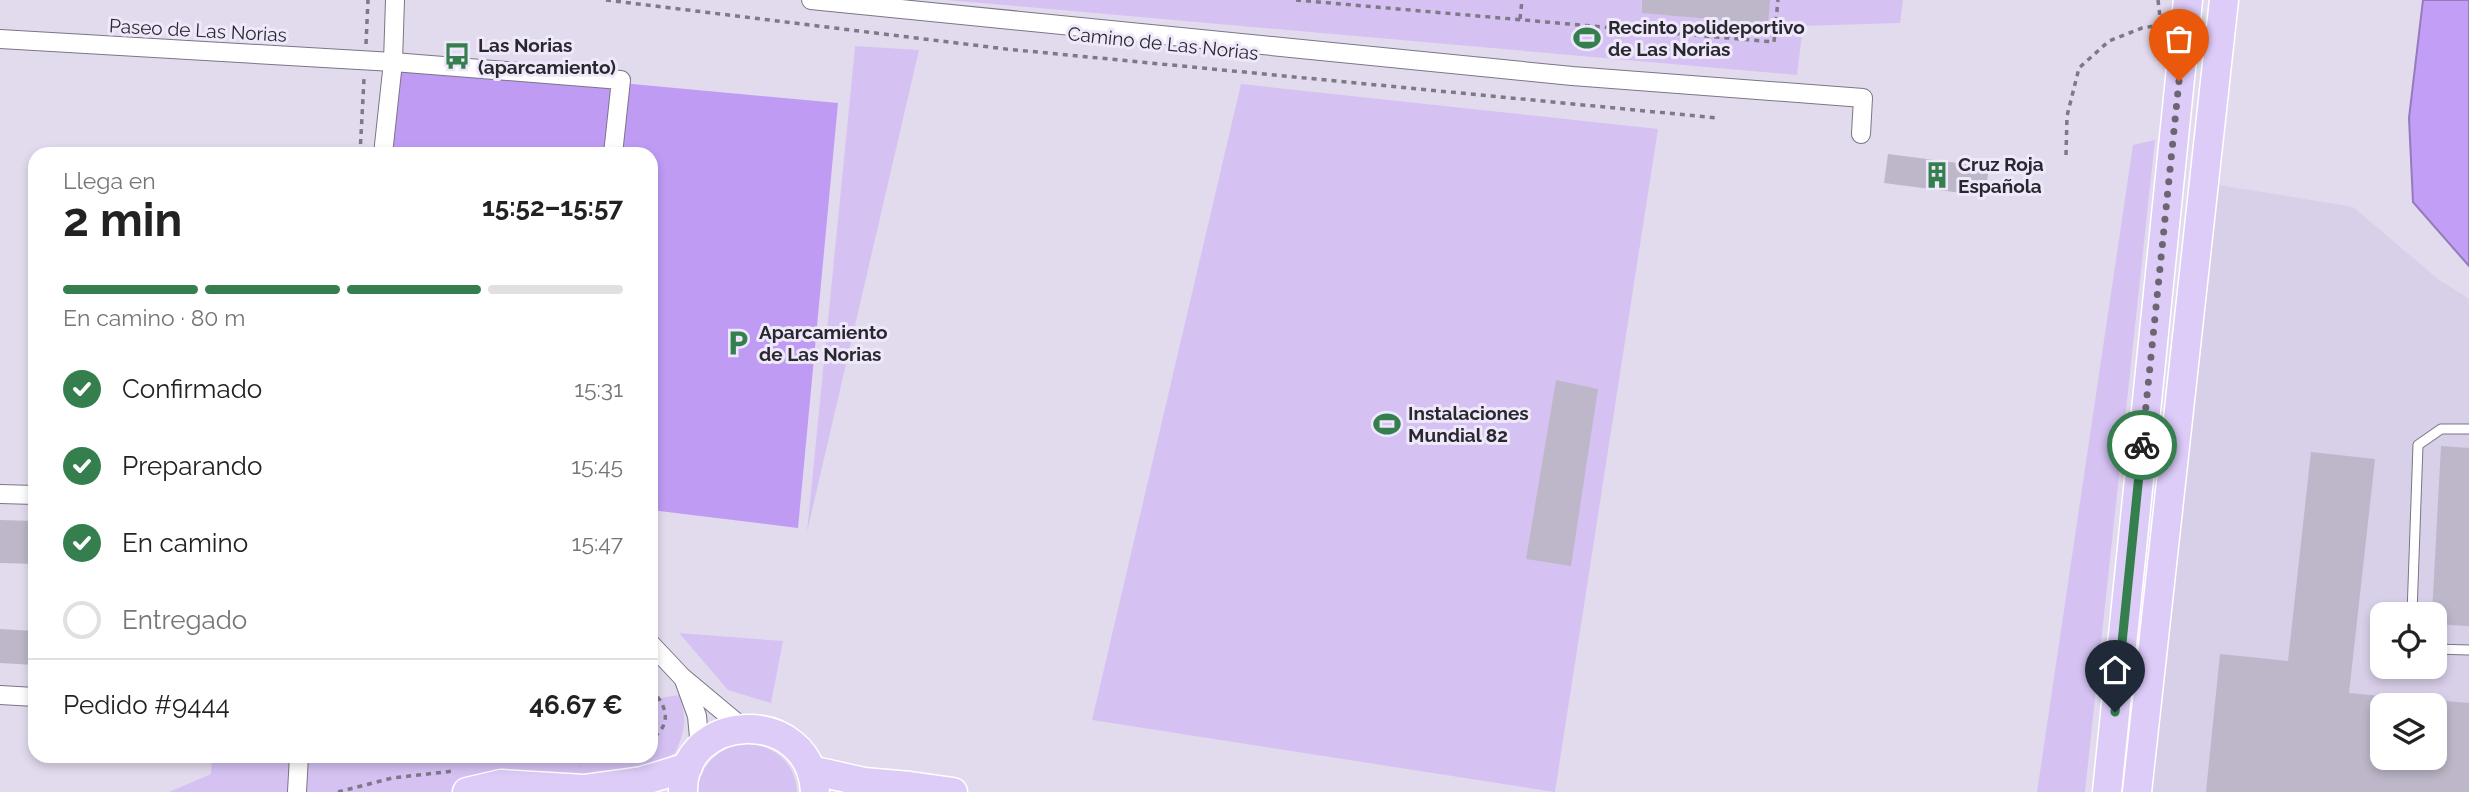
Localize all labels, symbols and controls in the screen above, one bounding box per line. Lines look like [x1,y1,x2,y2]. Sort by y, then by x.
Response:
pin [2149,9,2209,81]
street label: Paseo de Las Norias [109,14,287,46]
place label: Recinto polideportivo de Las Norias [1608,16,1805,60]
icon: bag [2160,20,2198,58]
street label: Camino de Las Norias [1067,22,1259,64]
sports icon: Recinto polideportivo de Las Norias [1572,23,1602,53]
place label: Las Norias (aparcamiento) [478,34,616,78]
bus stop icon: Las Norias (aparcamiento) [442,41,472,71]
place label: Cruz Roja Española [1958,153,2044,197]
building icon: Cruz Roja Española [1922,160,1952,190]
text: Llega en [63,167,156,194]
text: 15:52–15:57 [482,192,623,222]
text: 2 min [63,193,182,247]
text: En camino · 80 m [63,304,245,331]
place label: Aparcamiento de Las Norias [759,321,888,365]
parking icon: Aparcamiento de Las Norias [723,328,753,358]
icon: check [63,370,101,408]
text: Confirmado [122,374,262,404]
text: 15:31 [574,375,623,402]
place label: Instalaciones Mundial 82 [1408,402,1529,446]
sports icon: Instalaciones Mundial 82 [1372,409,1402,439]
courier [2107,410,2177,480]
icon: bike [2123,426,2161,464]
icon: check [63,447,101,485]
text: Preparando [122,451,262,481]
text: 15:45 [571,452,623,479]
icon: check [63,524,101,562]
text: En camino [122,528,248,558]
text: 15:47 [572,529,623,556]
map controls [2370,602,2447,770]
button: locate [2370,602,2447,679]
text: Entregado [122,605,247,635]
pin [2085,640,2145,712]
icon: home [2096,651,2134,689]
text: Pedido #9444 [63,690,230,720]
text: 46.67 € [529,690,623,720]
button: layers [2370,693,2447,770]

